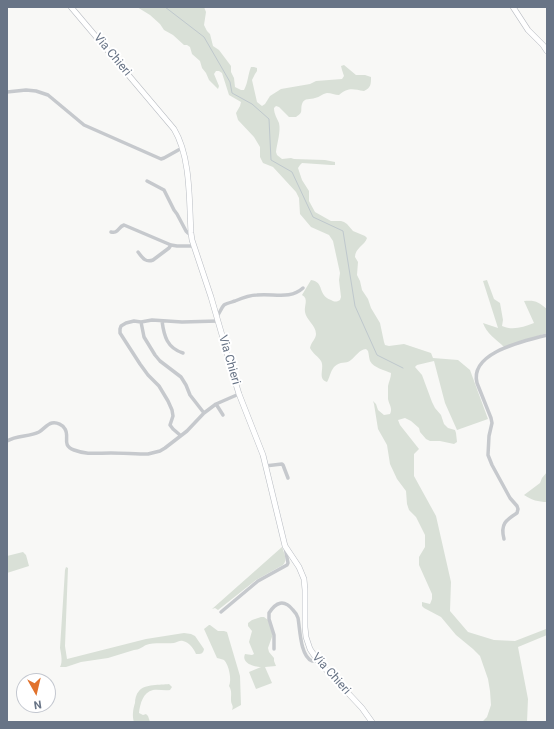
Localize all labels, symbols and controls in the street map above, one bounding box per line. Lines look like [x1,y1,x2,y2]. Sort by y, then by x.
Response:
street label: Via Chieri [90,31,134,79]
street label: Via Chieri [215,334,243,386]
street label: Via Chieri [309,650,353,698]
north arrow [16,673,56,713]
text: N [33,697,42,711]

